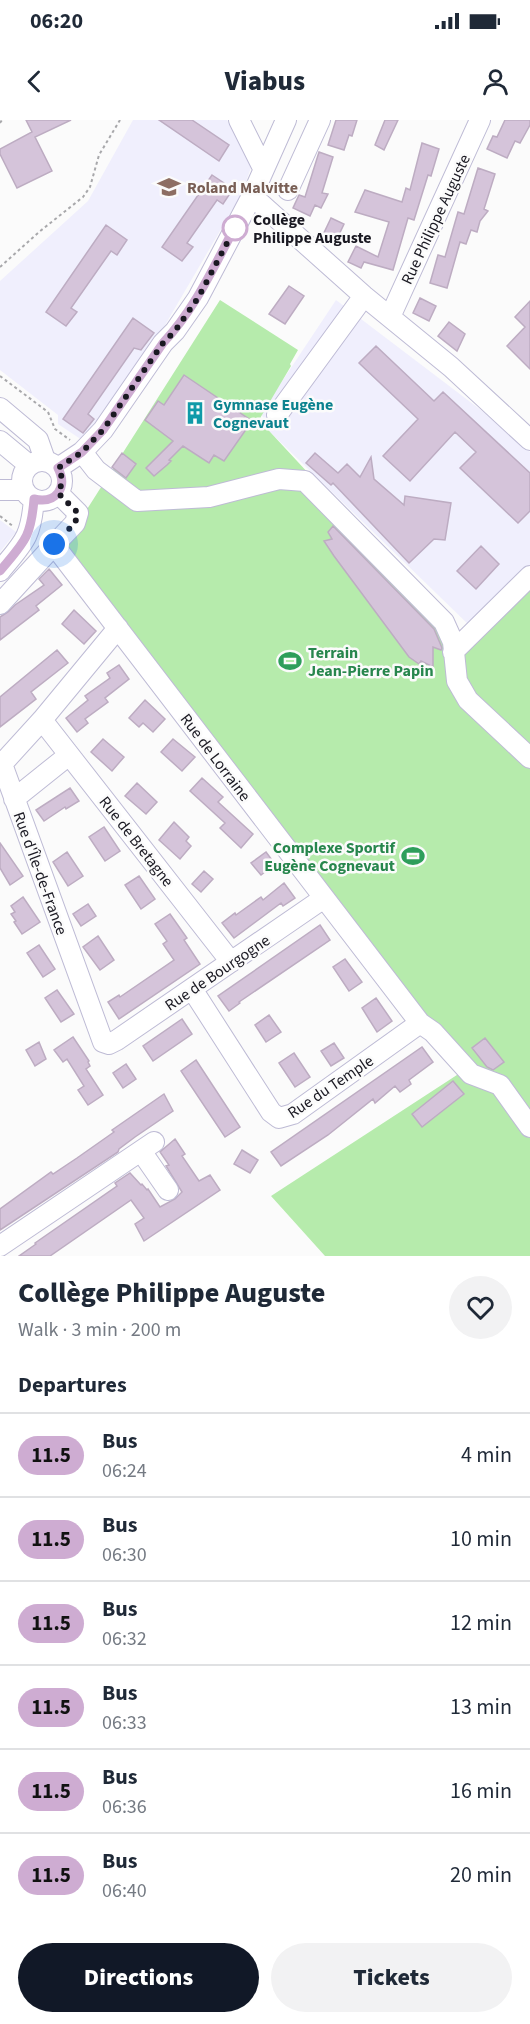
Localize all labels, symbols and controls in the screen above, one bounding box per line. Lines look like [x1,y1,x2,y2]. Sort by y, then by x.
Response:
text: 06:20 [30,5,83,37]
text: Viabus [225,62,305,101]
icon: back [18,65,51,98]
icon: person [479,65,512,98]
street label: Rue Philippe Auguste [396,151,476,288]
school or university icon: Roland Malvitte [156,174,182,200]
place label: Roland Malvitte [187,177,298,199]
place label: Collège Philippe Auguste [253,209,372,249]
marker: Collège Philippe Auguste [222,215,248,241]
place label: Gymnase Eugène Cognevaut [213,394,333,434]
building icon: Gymnase Eugène Cognevaut [182,400,208,426]
your location [39,529,69,559]
place label: Terrain Jean-Pierre Papin [308,642,434,682]
sports icon: Terrain Jean-Pierre Papin [277,648,303,674]
street label: Rue de Lorraine [175,709,256,806]
street label: Rue de Bretagne [94,792,179,892]
street label: Rue d'Île-de-France [8,809,73,938]
place label: Complexe Sportif Eugène Cognevaut [264,837,396,877]
sports icon: Complexe Sportif Eugène Cognevaut [400,843,426,869]
street label: Rue de Bourgogne [161,929,275,1016]
street label: Rue du Temple [283,1050,378,1124]
text: Collège Philippe Auguste [18,1273,325,1313]
button: heart [449,1276,512,1339]
text: Walk · 3 min · 200 m [18,1316,181,1344]
text: Departures [18,1369,127,1401]
text: Bus [102,1425,138,1457]
text: 4 min [461,1439,512,1471]
text: 11.5 [31,1440,71,1470]
text: 06:24 [102,1457,147,1485]
text: Bus [102,1509,138,1541]
text: 10 min [450,1523,512,1555]
text: 11.5 [31,1524,71,1554]
text: 06:30 [102,1541,147,1569]
text: Bus [102,1593,138,1625]
text: 12 min [450,1607,512,1639]
text: 11.5 [31,1608,71,1638]
text: 06:32 [102,1625,147,1653]
text: Bus [102,1677,138,1709]
text: 13 min [450,1691,512,1723]
text: 11.5 [31,1692,71,1722]
text: 06:33 [102,1709,147,1737]
text: Bus [102,1761,138,1793]
text: 16 min [450,1775,512,1807]
text: 11.5 [31,1776,71,1806]
text: 06:36 [102,1793,147,1821]
text: Bus [102,1845,138,1877]
text: 20 min [450,1859,512,1891]
text: 11.5 [31,1860,71,1890]
text: 06:40 [102,1877,147,1905]
button: Directions [18,1943,259,2012]
button: Tickets [271,1943,512,2012]

